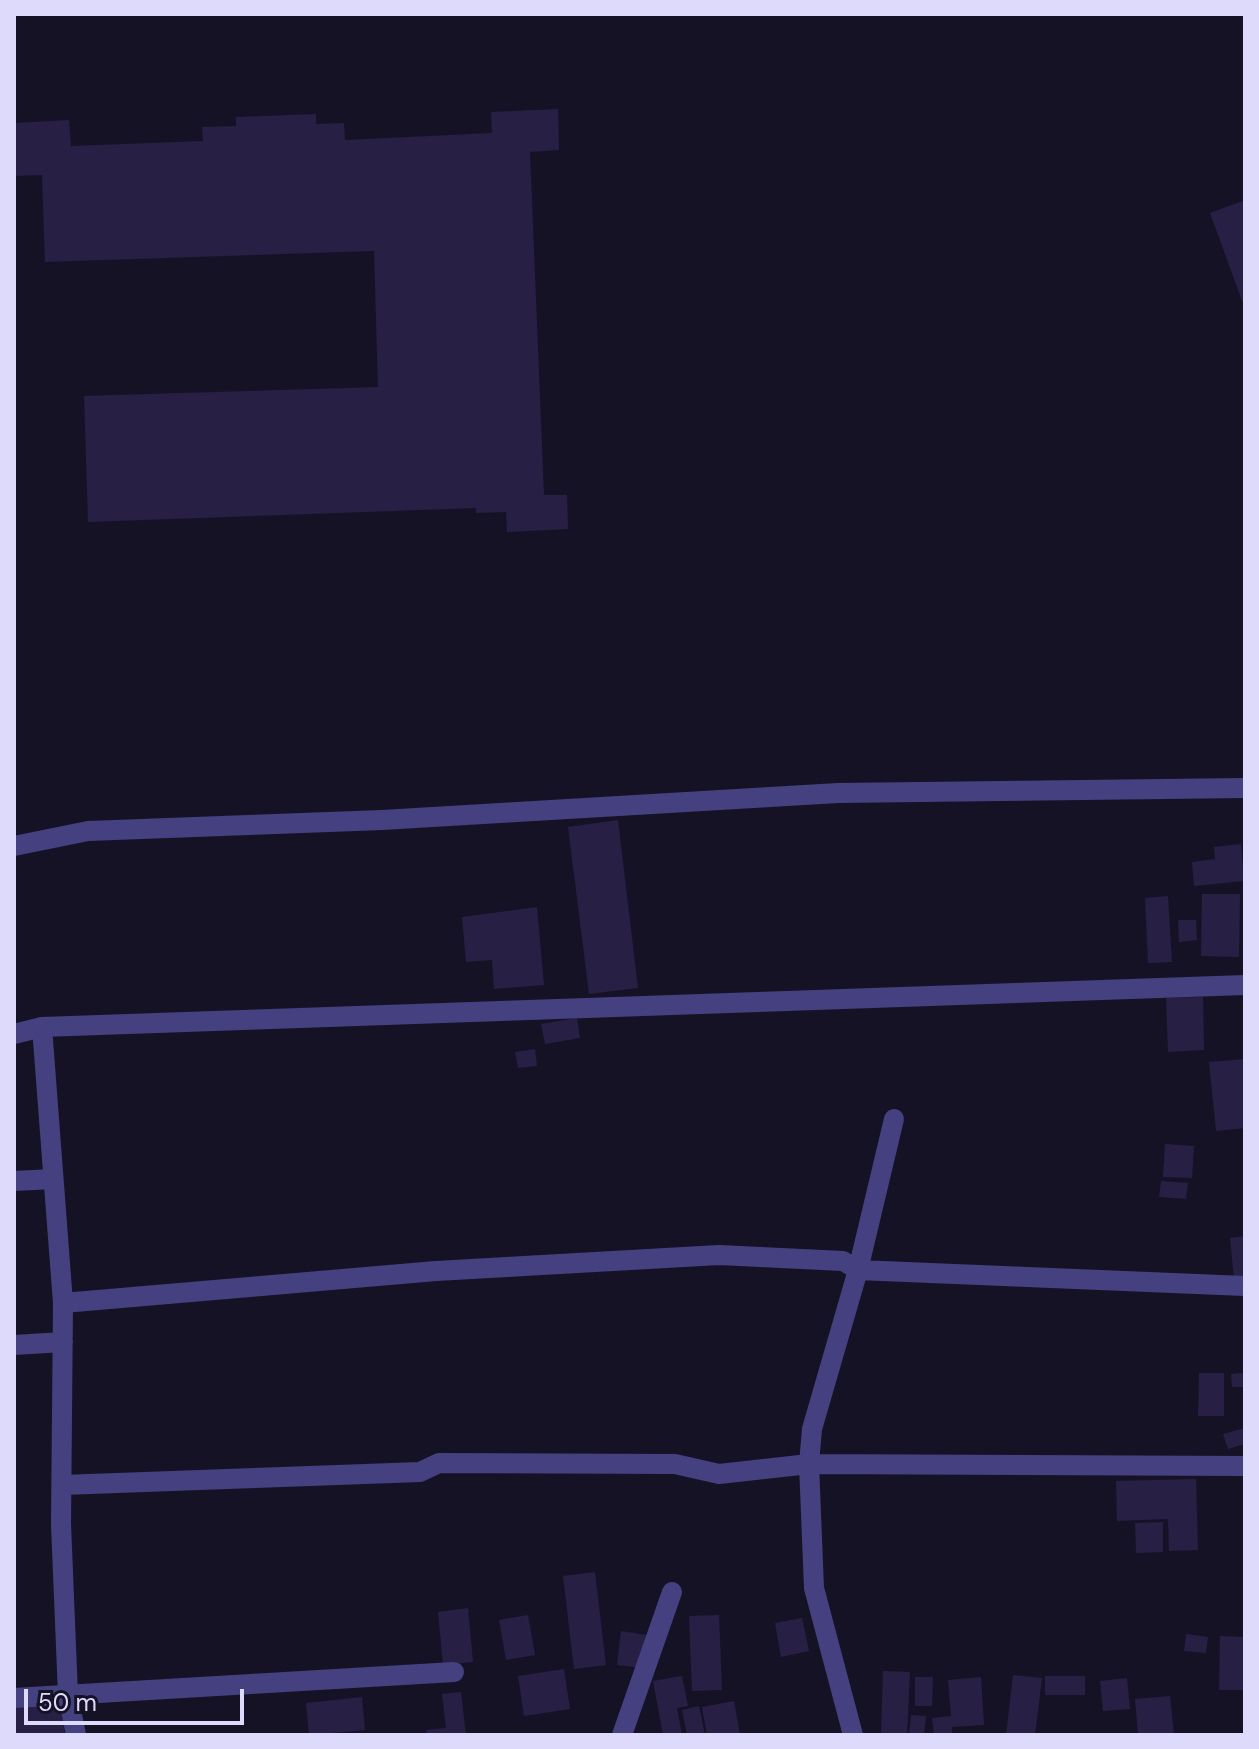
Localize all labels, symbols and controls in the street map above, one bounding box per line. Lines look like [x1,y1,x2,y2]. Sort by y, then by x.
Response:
scale bar [28,1673,248,1723]
text: 50 m [38,1687,97,1718]

